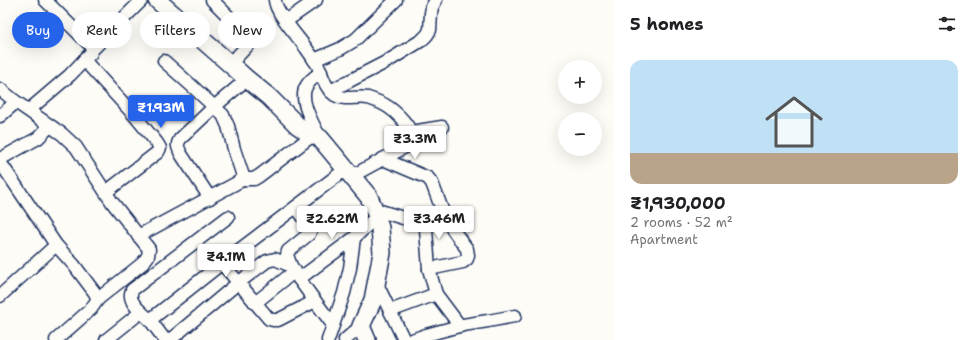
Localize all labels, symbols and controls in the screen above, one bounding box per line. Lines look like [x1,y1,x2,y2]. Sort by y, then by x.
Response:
chip: Buy [12,12,64,48]
chip: Rent [72,12,132,48]
chip: Filters [140,12,210,48]
chip: New [218,12,276,48]
text: 5 homes [630,13,703,35]
icon: filters [936,13,958,35]
map controls [558,60,602,156]
button: + [558,60,602,104]
icon: home [758,86,830,158]
pin: ₹1.93M [128,95,194,129]
text: ₹1.93M [137,99,185,116]
button: − [558,112,602,156]
pin: ₹3.3M [387,126,443,160]
text: ₹3.3M [393,130,437,147]
text: ₹1,930,000 [630,192,726,214]
pin: ₹2.62M [299,206,365,240]
pin: ₹3.46M [406,206,472,240]
text: ₹2.62M [306,210,358,227]
text: ₹3.46M [413,210,465,227]
text: 2 rooms · 52 m² [630,214,733,231]
text: Apartment [630,231,698,248]
pin: ₹4.1M [198,244,254,278]
text: ₹4.1M [206,248,246,265]

